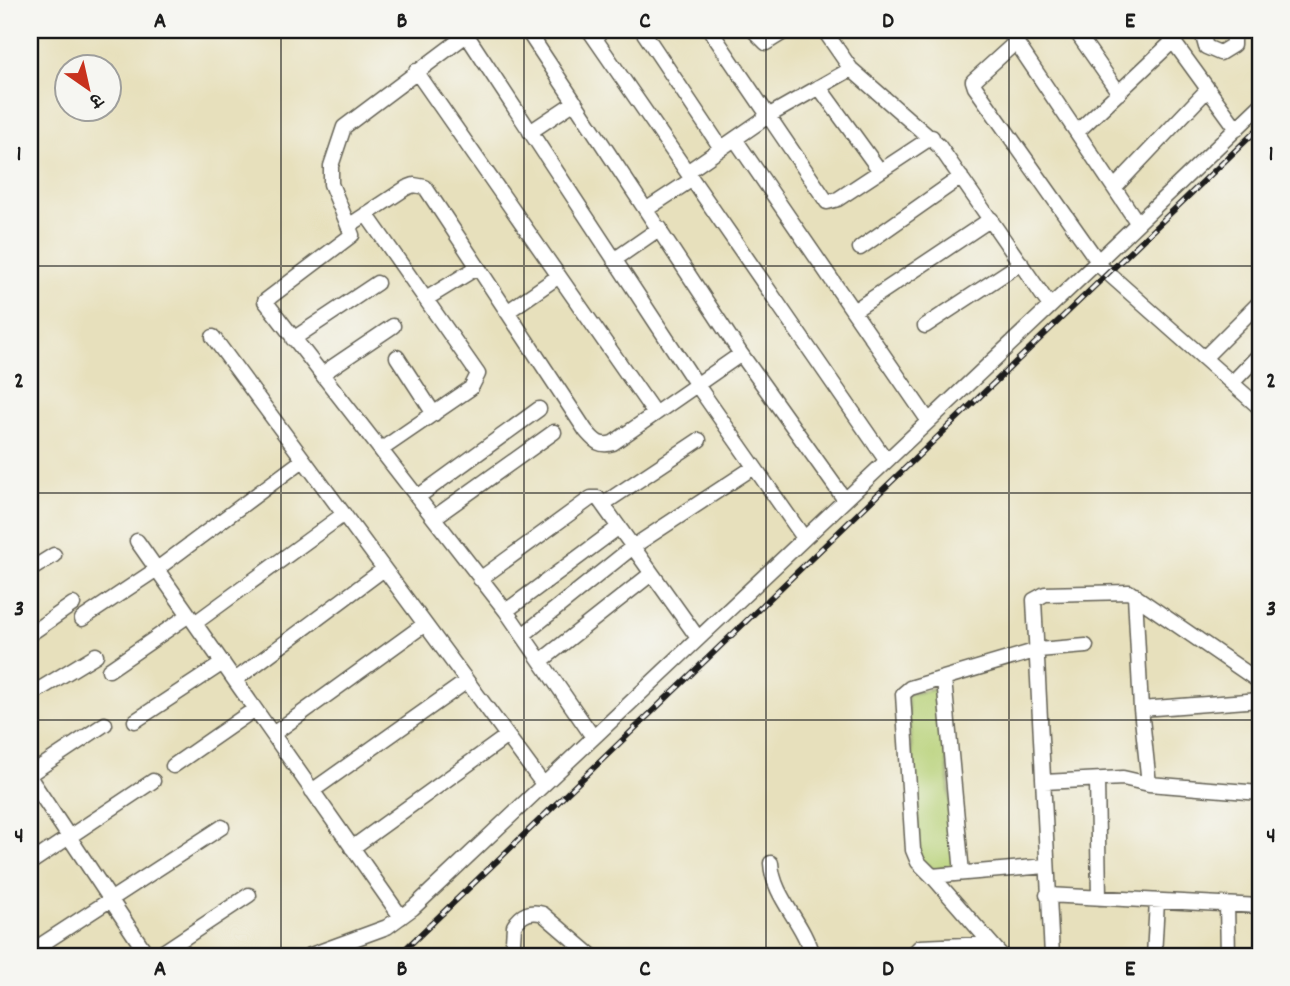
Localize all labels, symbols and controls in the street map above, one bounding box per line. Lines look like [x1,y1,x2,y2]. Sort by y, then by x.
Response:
text: A [154,6,166,39]
text: B [397,6,408,39]
text: C [639,6,651,39]
text: D [882,6,894,39]
text: E [1125,6,1136,39]
north arrow [52,52,122,122]
text: उ [83,84,108,114]
text: 1 [16,139,22,172]
text: 1 [1268,139,1274,172]
text: 2 [14,366,24,399]
text: 2 [1266,366,1276,399]
text: 3 [14,594,24,627]
text: 3 [1266,594,1276,627]
text: 4 [14,821,24,854]
text: 4 [1266,821,1276,854]
text: A [154,954,166,986]
text: B [397,954,408,986]
text: C [639,954,651,986]
text: D [882,954,894,986]
text: E [1125,954,1136,986]

